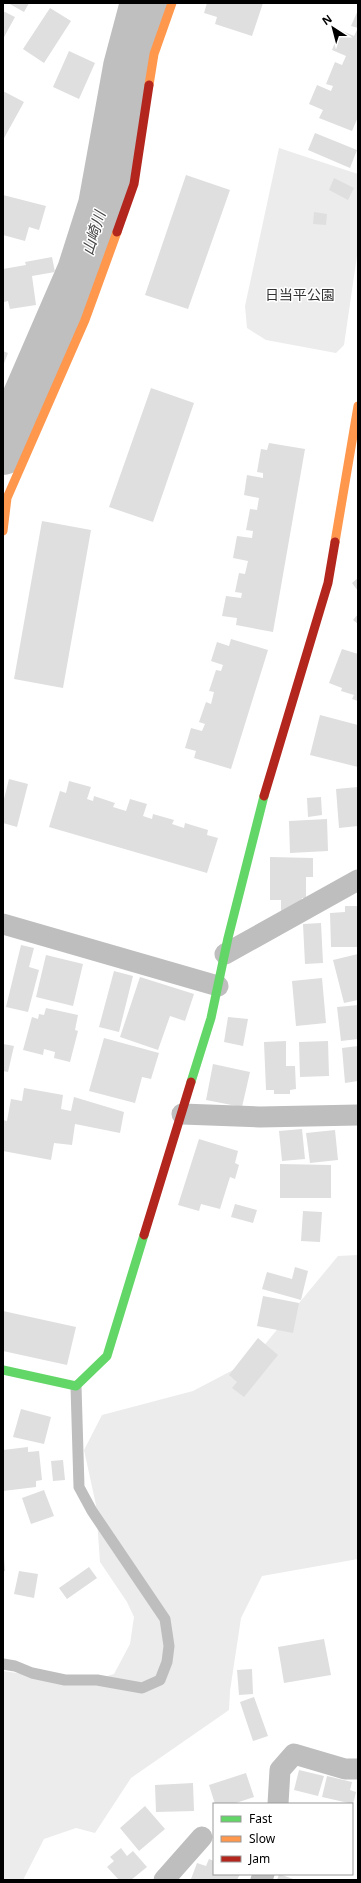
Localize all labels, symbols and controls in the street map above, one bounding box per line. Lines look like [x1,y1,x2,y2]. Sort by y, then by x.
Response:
north arrow [313,8,353,48]
text: N [319,11,335,28]
water label: 山崎川 [77,207,110,257]
park label: 日当平公園 [265,285,335,304]
legend [213,1803,353,1875]
text: Fast [249,1810,273,1827]
text: Slow [249,1830,276,1847]
text: Jam [248,1850,270,1867]

